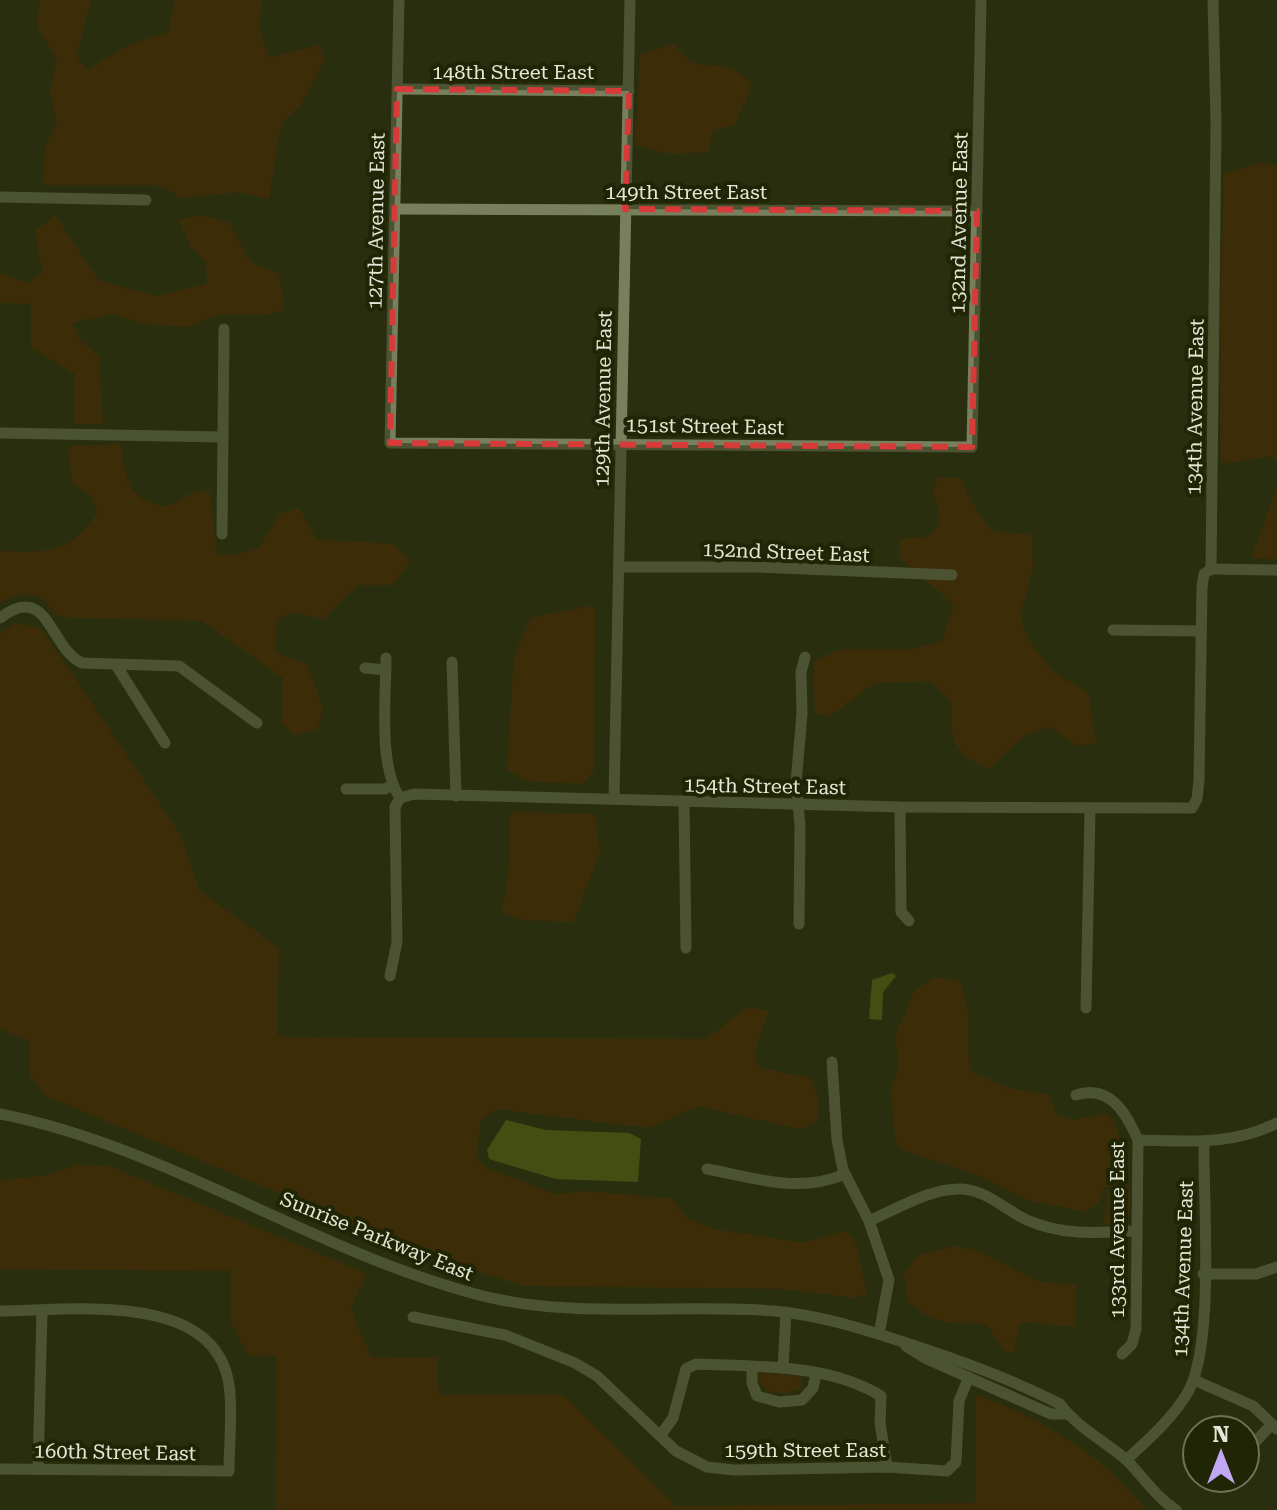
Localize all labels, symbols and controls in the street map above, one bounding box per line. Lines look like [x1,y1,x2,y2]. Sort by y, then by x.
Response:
street label: 148th Street East [432,60,595,84]
street label: 132nd Avenue East [945,131,973,314]
street label: 127th Avenue East [362,132,390,309]
street label: 149th Street East [605,180,768,204]
street label: 129th Avenue East [589,310,617,487]
street label: 134th Avenue East [1181,318,1209,495]
street label: 151st Street East [625,413,785,439]
street label: 152nd Street East [702,537,871,567]
street label: 154th Street East [684,773,847,799]
street label: 133rd Avenue East [1105,1141,1129,1318]
street label: 134th Avenue East [1168,1180,1198,1358]
street label: Sunrise Parkway East [277,1186,477,1286]
north arrow [1181,1414,1261,1494]
text: N [1213,1422,1230,1447]
street label: 159th Street East [724,1438,887,1462]
street label: 160th Street East [34,1439,197,1465]

